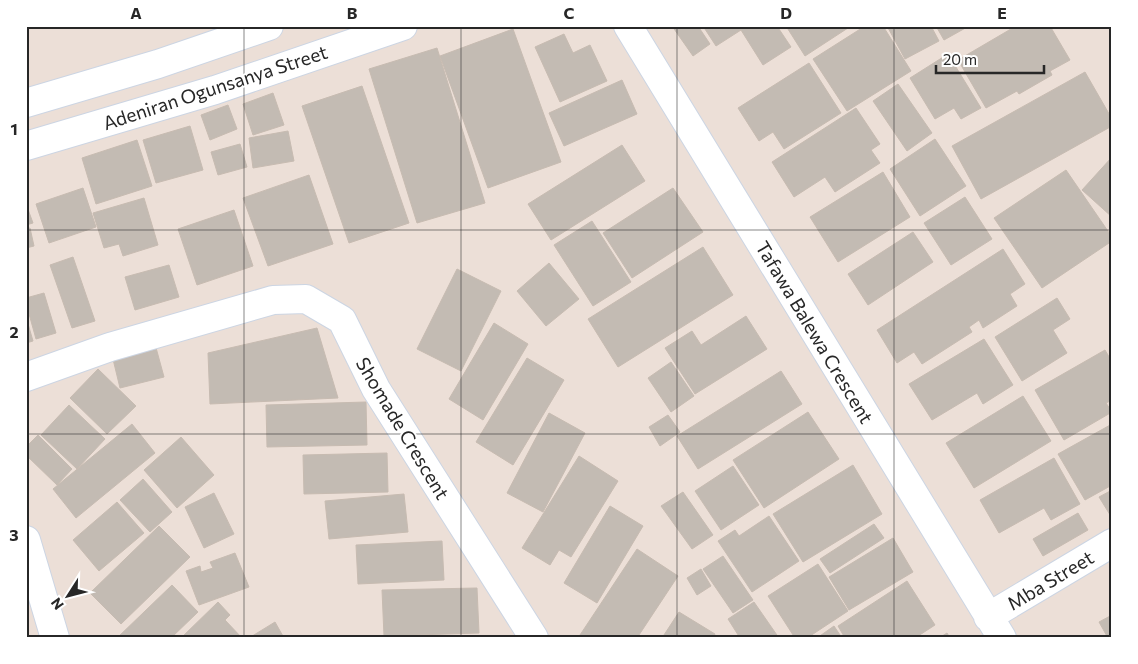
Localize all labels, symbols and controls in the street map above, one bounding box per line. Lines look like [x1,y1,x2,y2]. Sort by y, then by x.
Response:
text: A [130,3,142,22]
text: B [347,3,358,22]
text: C [564,3,575,22]
text: D [780,3,792,22]
text: E [997,3,1007,22]
street label: Adeniran Ogunsanya Street [100,40,330,134]
scale bar [936,42,1043,74]
text: 20 m [943,50,977,68]
text: 1 [10,119,18,138]
street label: Tafawa Balewa Crescent [751,237,879,427]
text: 2 [9,322,19,341]
street label: Shomade Crescent [352,353,455,503]
text: 3 [9,525,19,544]
street label: Mba Street [1003,545,1098,615]
north arrow [42,572,92,622]
text: N [47,595,67,613]

